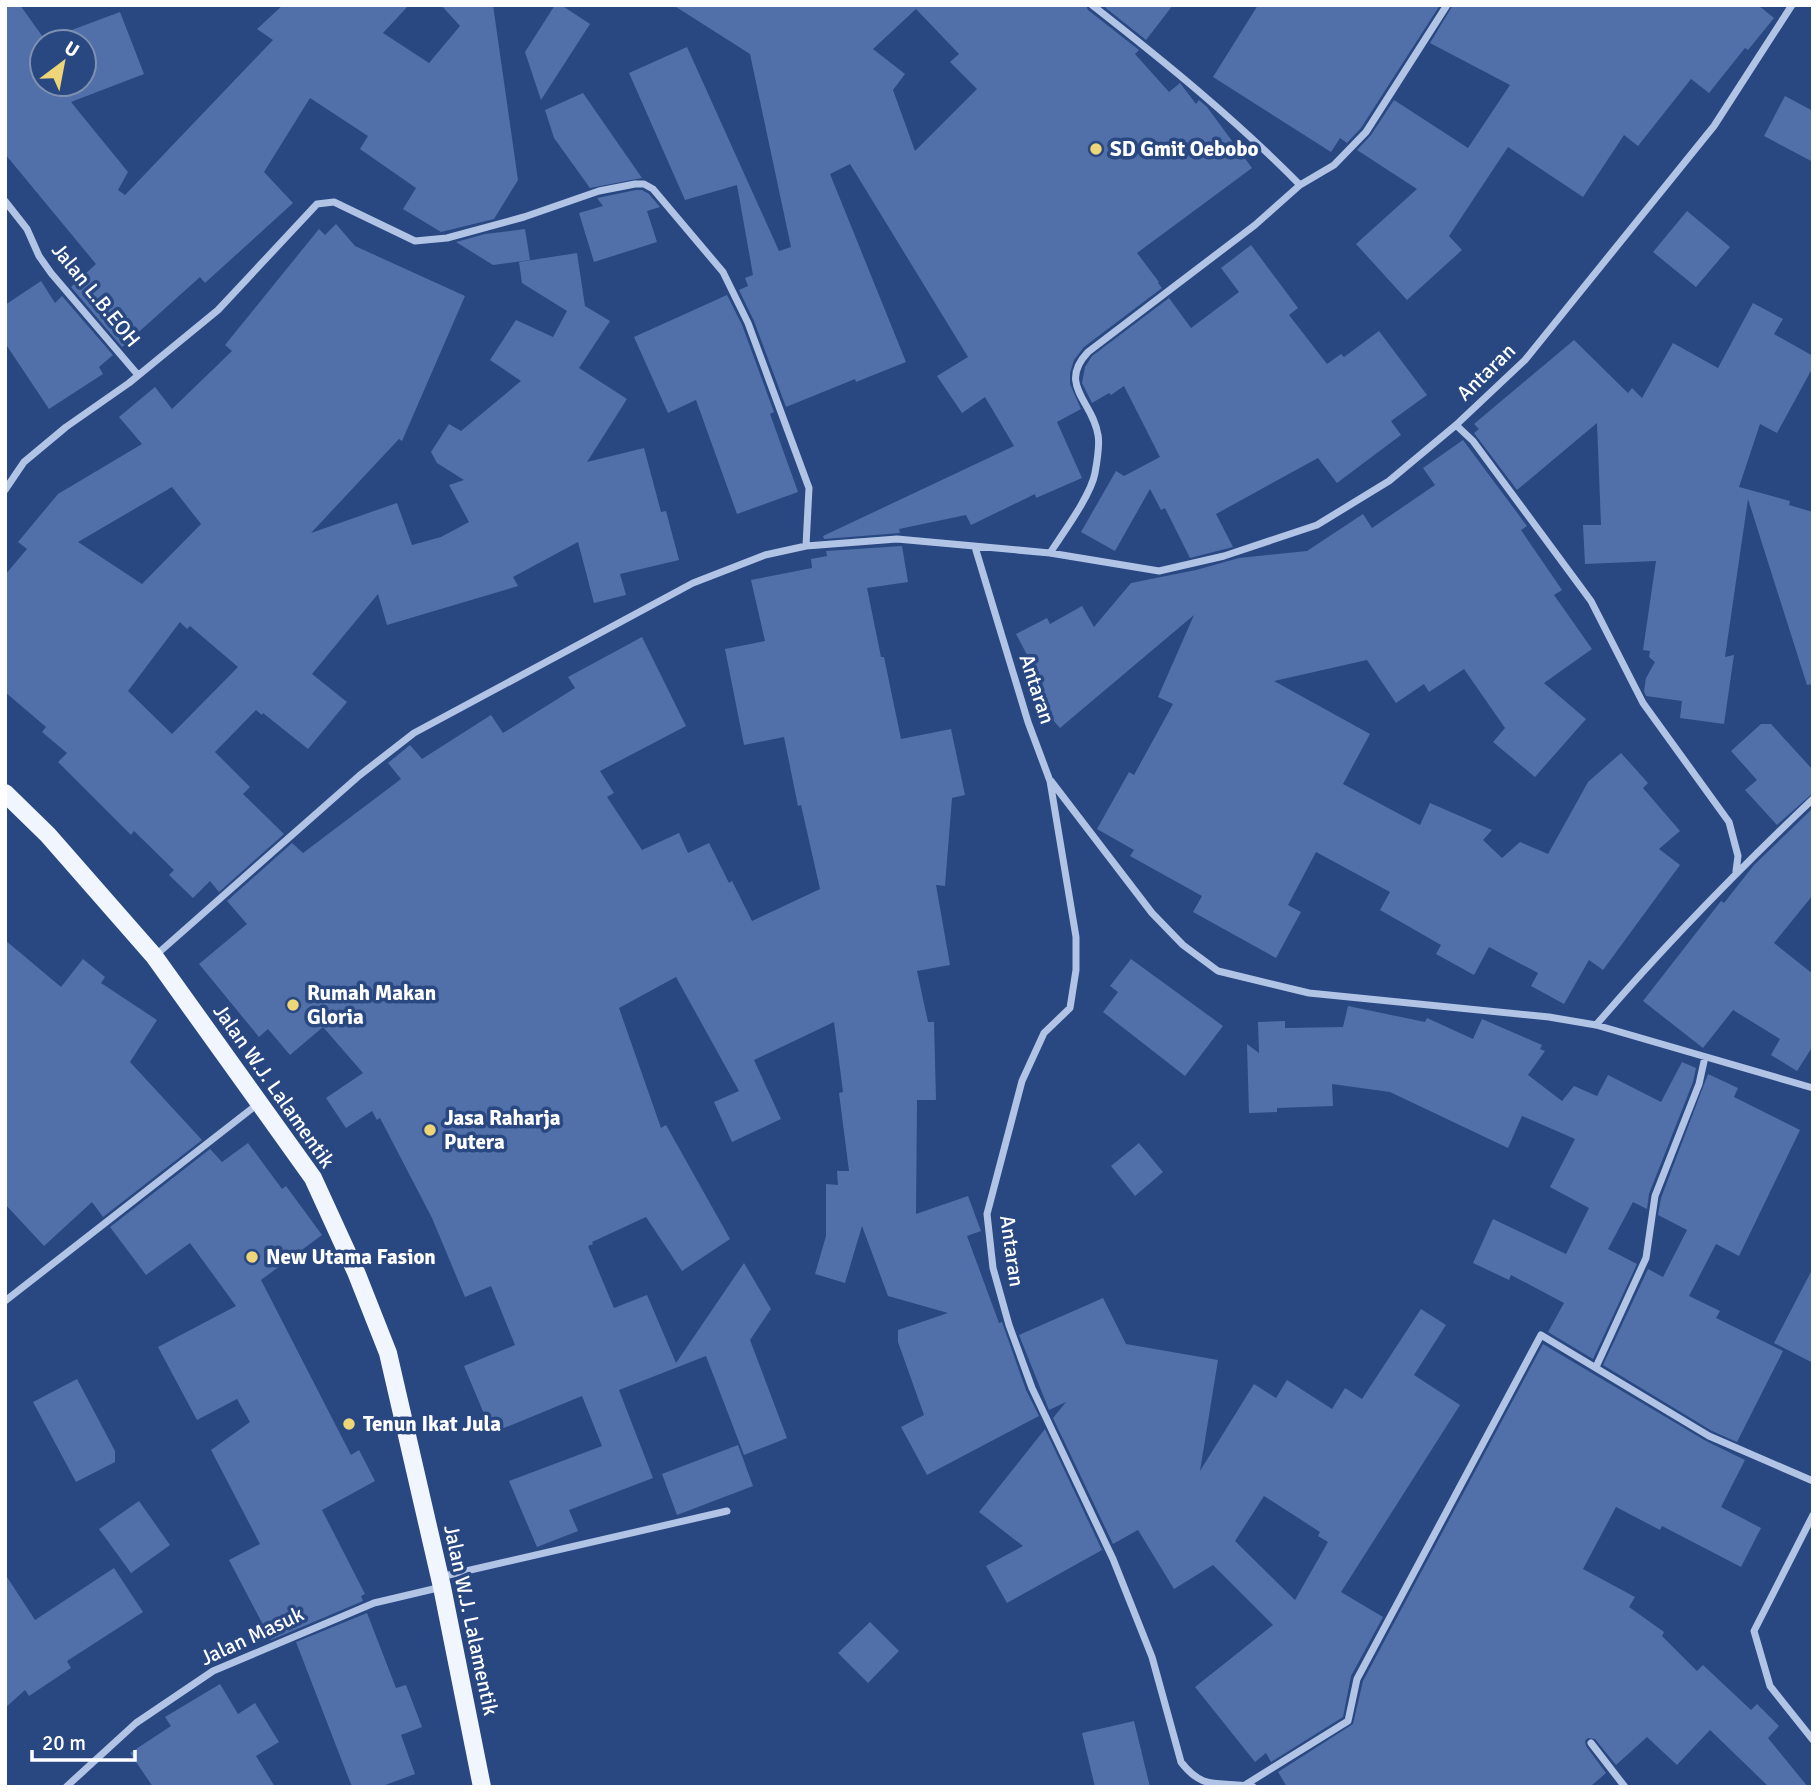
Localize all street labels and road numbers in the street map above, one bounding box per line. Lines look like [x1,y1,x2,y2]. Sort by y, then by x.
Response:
street label: Jalan L.B.EOH [46,238,146,352]
street label: Antaran [1451,338,1521,406]
street label: Antaran [1014,651,1060,727]
street label: Jalan W.J. Lalamentik [208,999,341,1173]
street label: Antaran [994,1214,1030,1288]
street label: Jalan W.J. Lalamentik [438,1522,504,1718]
street label: Jalan Masuk [196,1601,308,1671]

